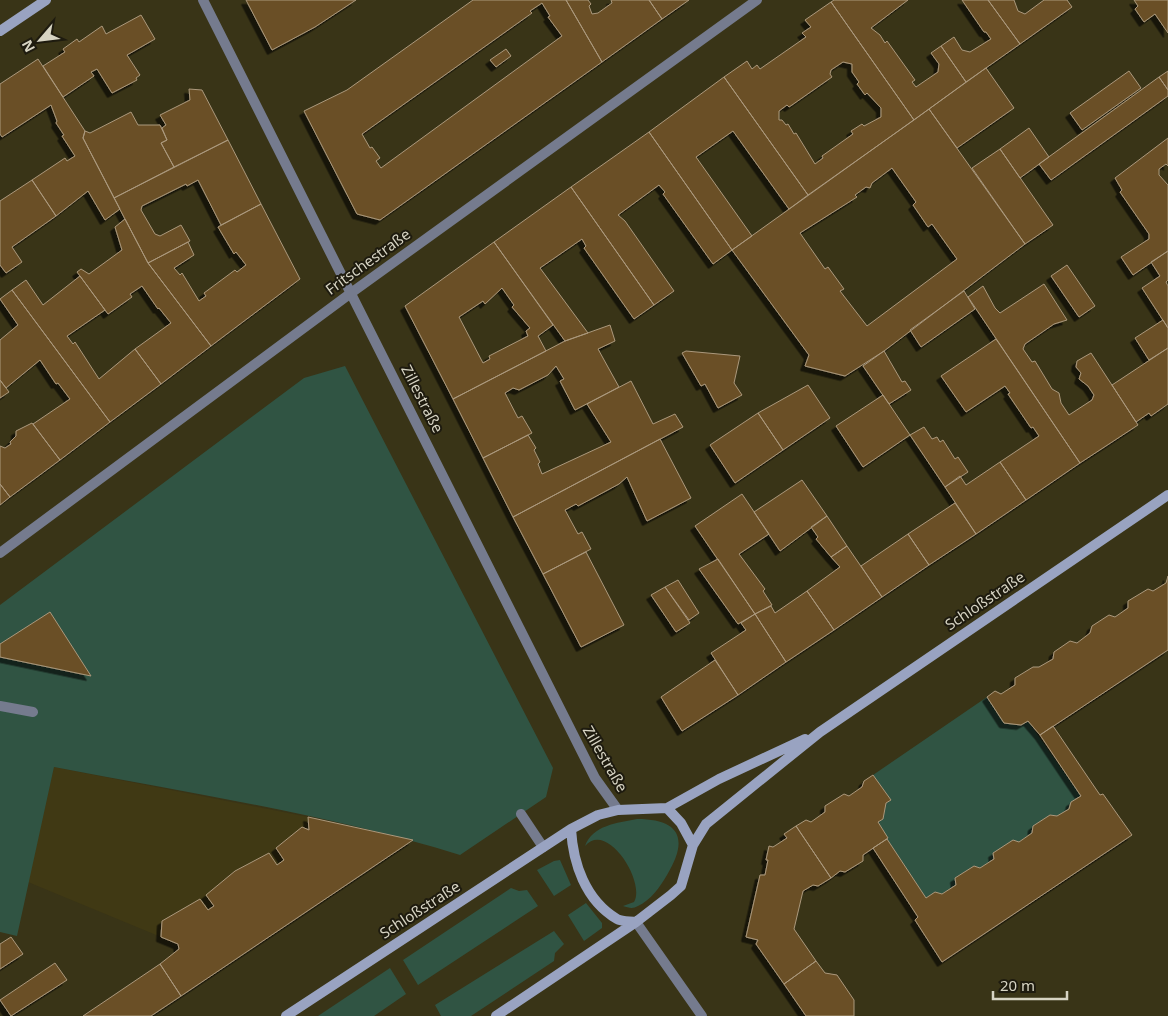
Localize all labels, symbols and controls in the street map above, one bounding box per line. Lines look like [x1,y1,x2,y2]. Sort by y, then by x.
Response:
north arrow [15,15,65,65]
text: N [17,37,39,56]
street label: Fritschestraße [321,224,414,299]
street label: Zillestraße [397,361,448,436]
street label: Schloßstraße [941,566,1028,634]
street label: Zillestraße [579,722,633,795]
street label: Schloßstraße [375,876,463,943]
scale bar [993,968,1067,1000]
text: 20 m [1000,975,1035,995]

